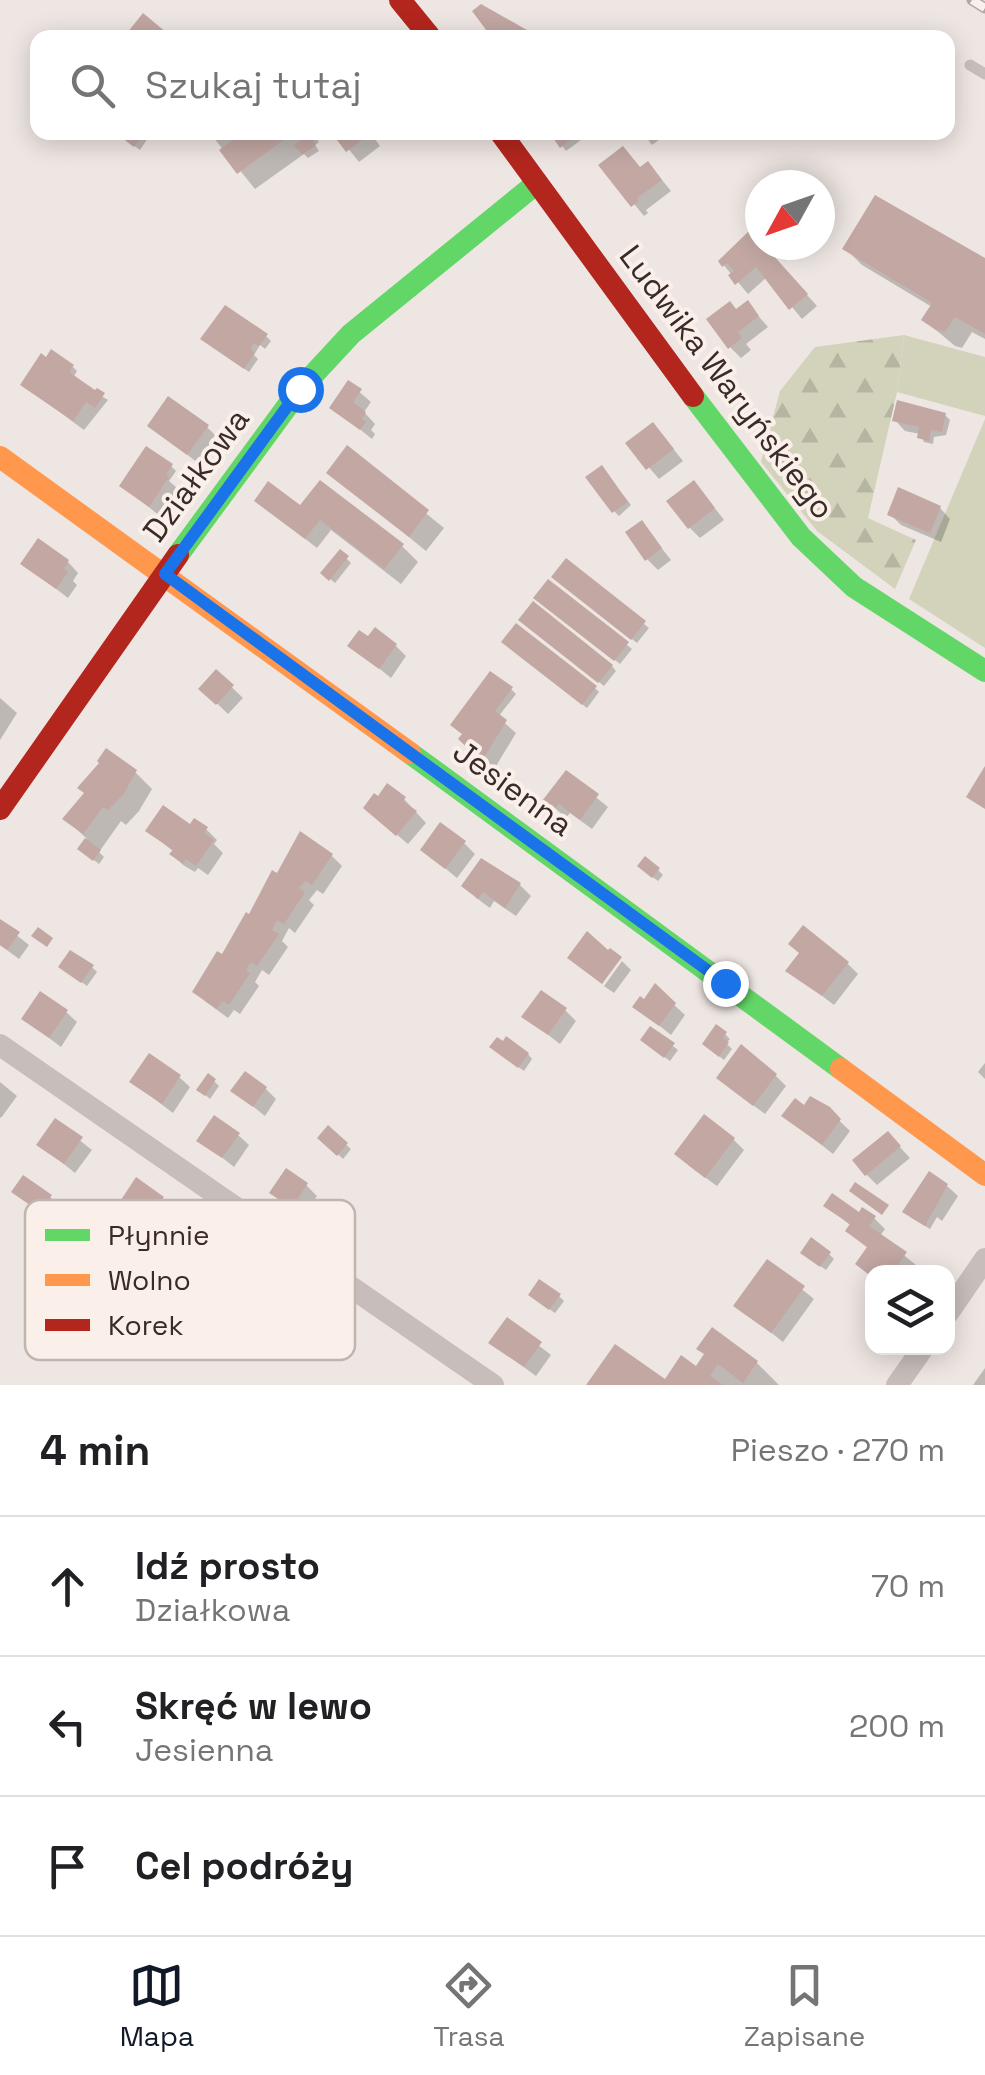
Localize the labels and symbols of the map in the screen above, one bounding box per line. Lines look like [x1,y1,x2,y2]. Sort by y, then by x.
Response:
north arrow [745,170,835,260]
street label: Ludwika Waryńskiego [611,237,843,527]
route start [278,367,324,413]
street label: Działkowa [134,400,258,550]
street label: Jesienna [445,731,581,845]
route end [703,961,749,1007]
legend [25,1200,355,1360]
text: Płynnie [108,1217,210,1253]
text: Wolno [108,1262,191,1298]
text: Korek [108,1307,184,1343]

